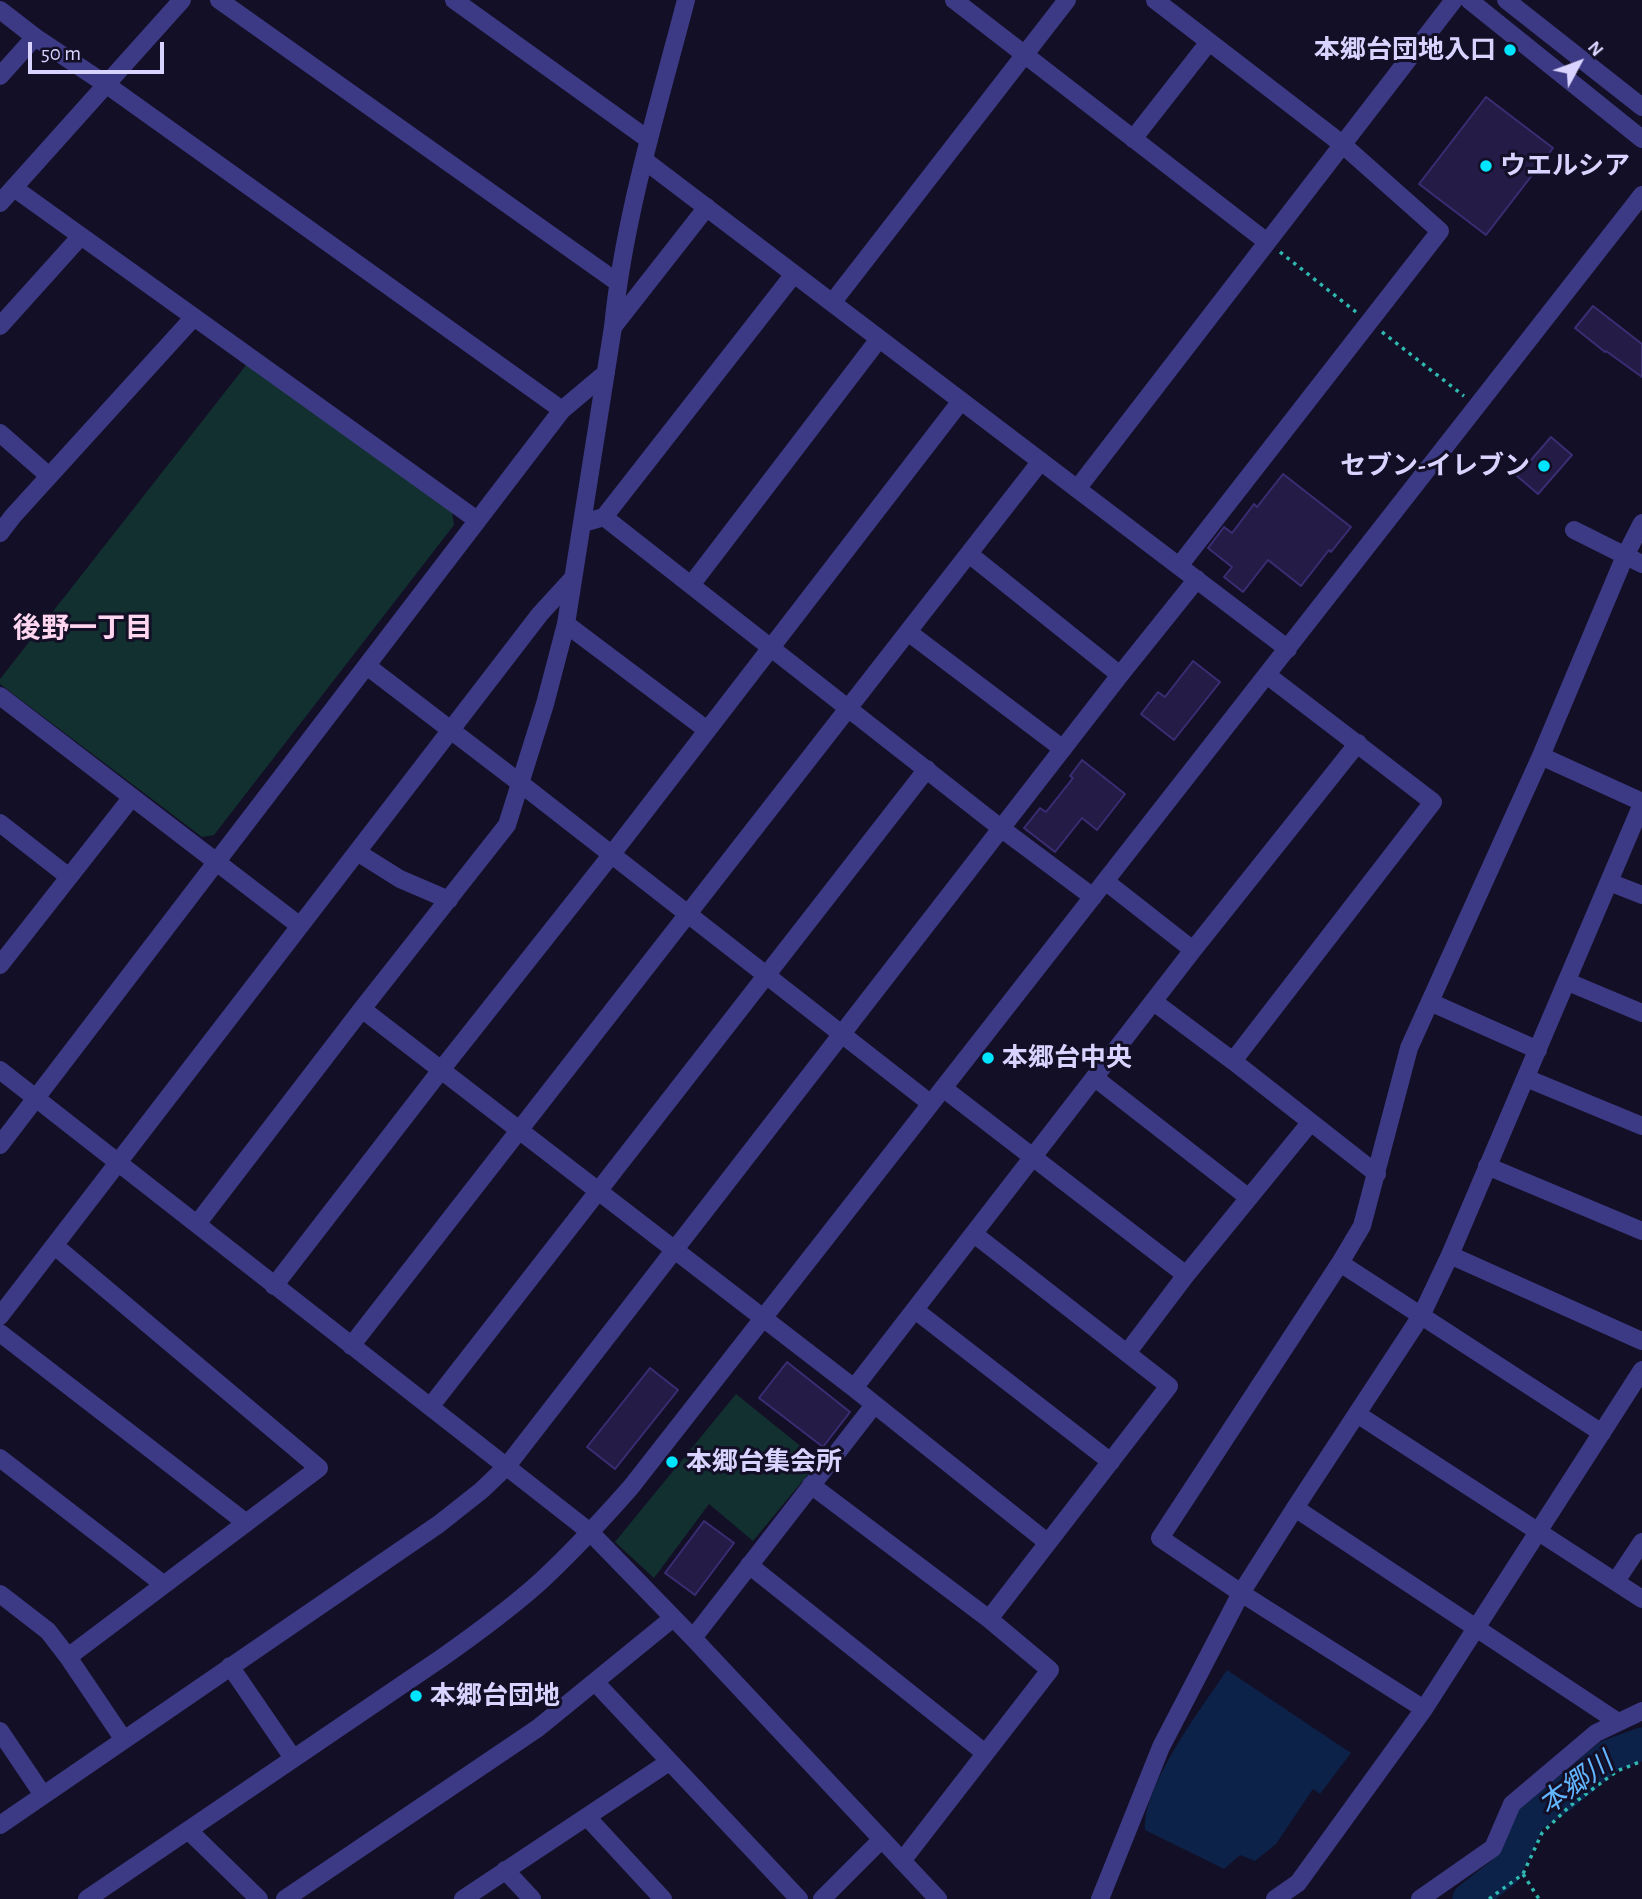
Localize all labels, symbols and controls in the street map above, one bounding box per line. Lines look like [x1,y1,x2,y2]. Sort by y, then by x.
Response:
scale bar [32,28,168,72]
north arrow [1544,28,1614,98]
place label: 本郷台団地入口 [1314,34,1496,66]
text: N [1584,38,1607,60]
marker: 本郷台団地入口 [1502,42,1518,58]
text: 50 m [41,43,81,64]
place label: ウエルシア [1500,150,1630,182]
marker: ウエルシア [1478,158,1494,174]
place label: セブン-イレブン [1340,450,1530,482]
marker: セブン-イレブン [1536,458,1552,474]
district label: 後野一丁目 [13,612,153,646]
place label: 本郷台中央 [1002,1042,1132,1074]
marker: 本郷台中央 [980,1050,996,1066]
place label: 本郷台集会所 [686,1446,842,1478]
marker: 本郷台集会所 [664,1454,680,1470]
place label: 本郷台団地 [430,1680,560,1712]
marker: 本郷台団地 [408,1688,424,1704]
water label: 本郷川 [1532,1746,1620,1822]

